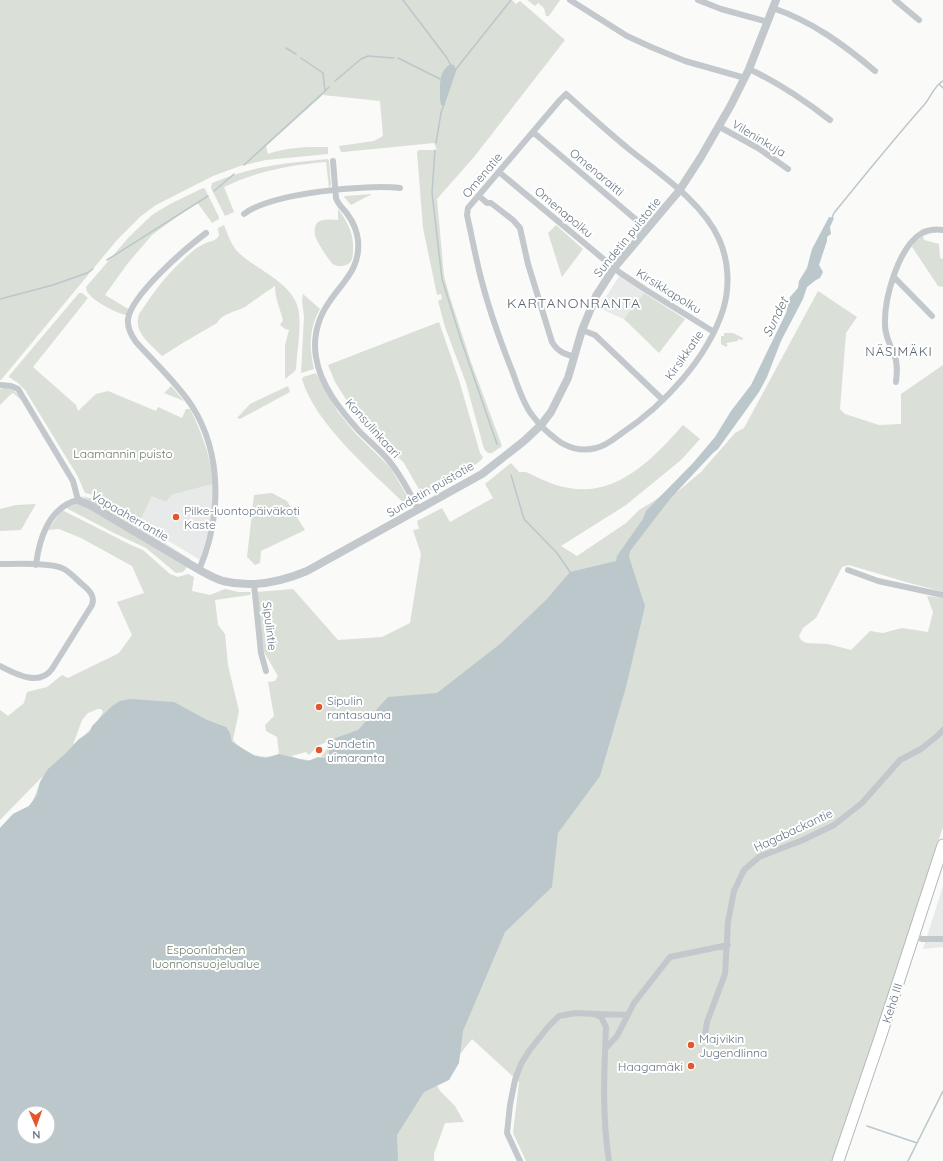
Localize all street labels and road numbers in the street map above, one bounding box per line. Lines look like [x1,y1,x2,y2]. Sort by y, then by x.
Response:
street label: Vileninkuja [729,116,789,160]
street label: Omenaraitti [567,145,627,199]
street label: Omenatie [459,149,505,201]
street label: Omenapolku [532,183,596,241]
street label: Sundetin puistotie [590,194,664,280]
street label: Kirsikkapolku [634,265,704,317]
street label: Kirsikkatie [662,327,707,383]
street label: Konsulinkaari [342,395,404,461]
street label: Sundetin puistotie [384,458,477,520]
street label: Vapaaherrantie [88,488,172,544]
street label: Sipulintie [260,601,280,651]
street label: Hagabackantie [751,805,835,855]
street label: Kehä III [879,981,905,1025]

